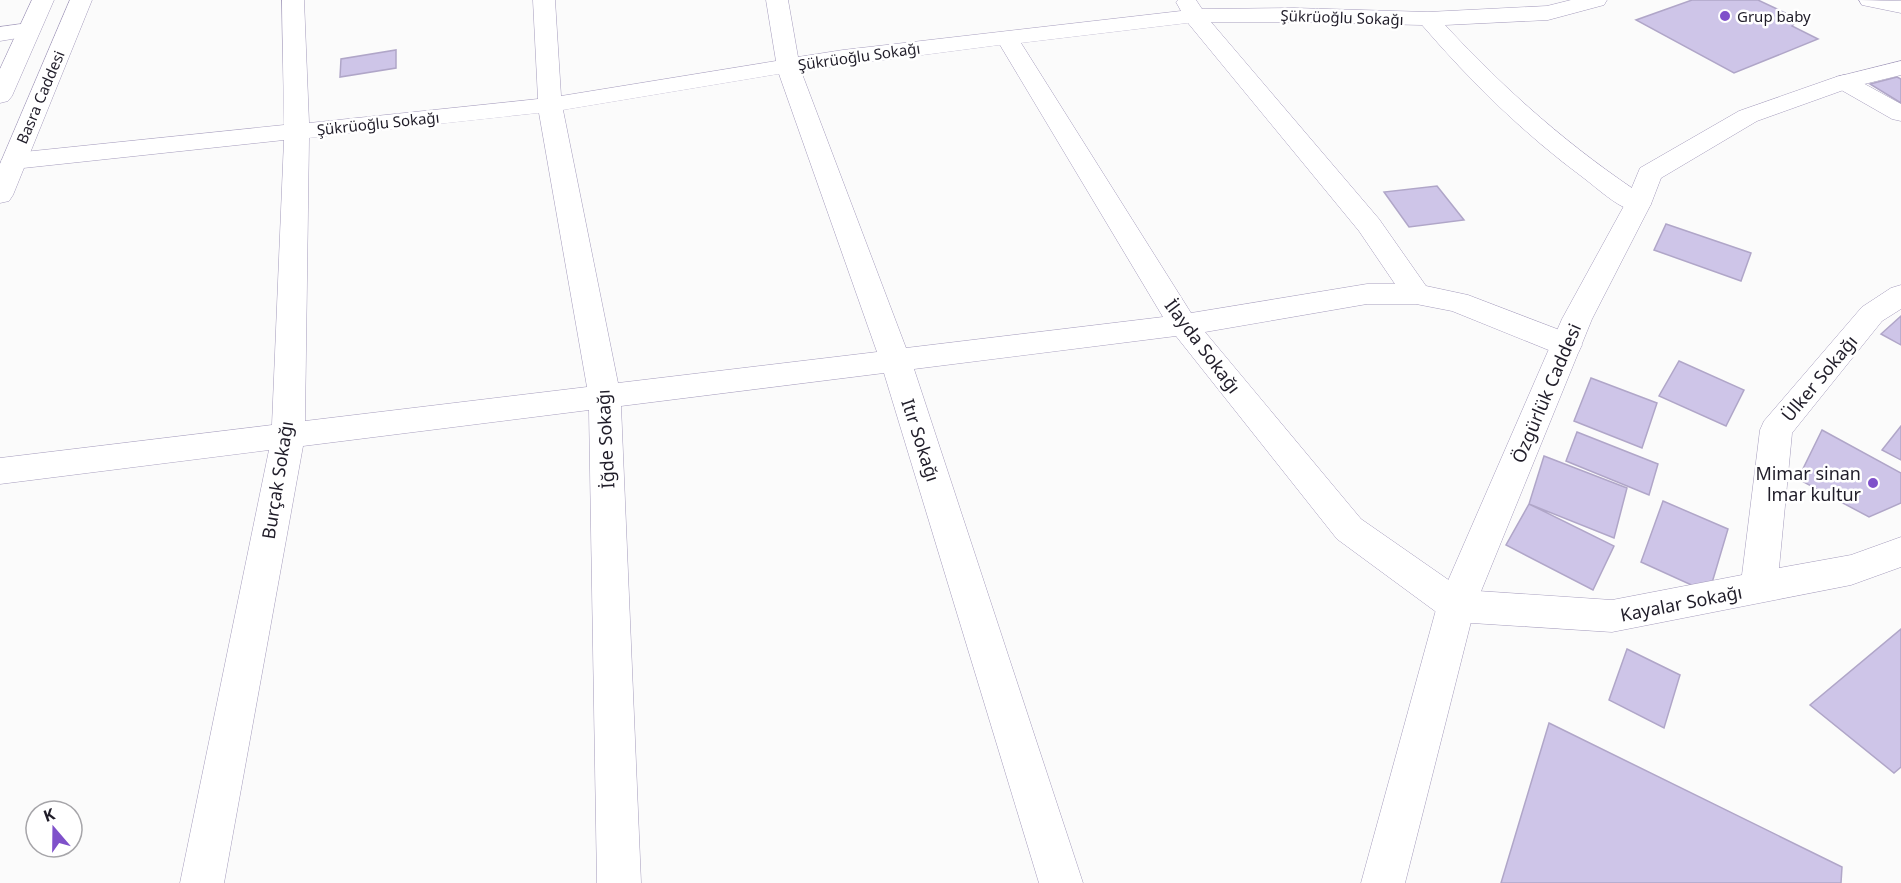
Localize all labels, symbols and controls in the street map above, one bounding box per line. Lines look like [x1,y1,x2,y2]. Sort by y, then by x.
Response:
street label: Şükrüoğlu Sokağı [1280,5,1404,29]
place label: Grup baby [1737,6,1811,26]
marker: Grup baby [1718,9,1732,23]
street label: Şükrüoğlu Sokağı [797,38,921,74]
street label: Basra Caddesi [11,47,69,147]
street label: Şükrüoğlu Sokağı [316,107,440,139]
street label: İlayda Sokağı [1160,294,1246,398]
street label: Özgürlük Caddesi [1506,320,1586,466]
street label: Ülker Sokağı [1776,330,1862,426]
street label: İğde Sokağı [590,389,620,489]
street label: Itır Sokağı [896,396,946,484]
street label: Burçak Sokağı [256,419,298,541]
place label: Mimar sinan lmar kultur [1755,461,1862,506]
marker: Mimar sinan lmar kultur [1866,476,1880,490]
street label: Kayalar Sokağı [1618,579,1744,627]
north arrow [24,799,84,859]
text: K [40,803,58,827]

